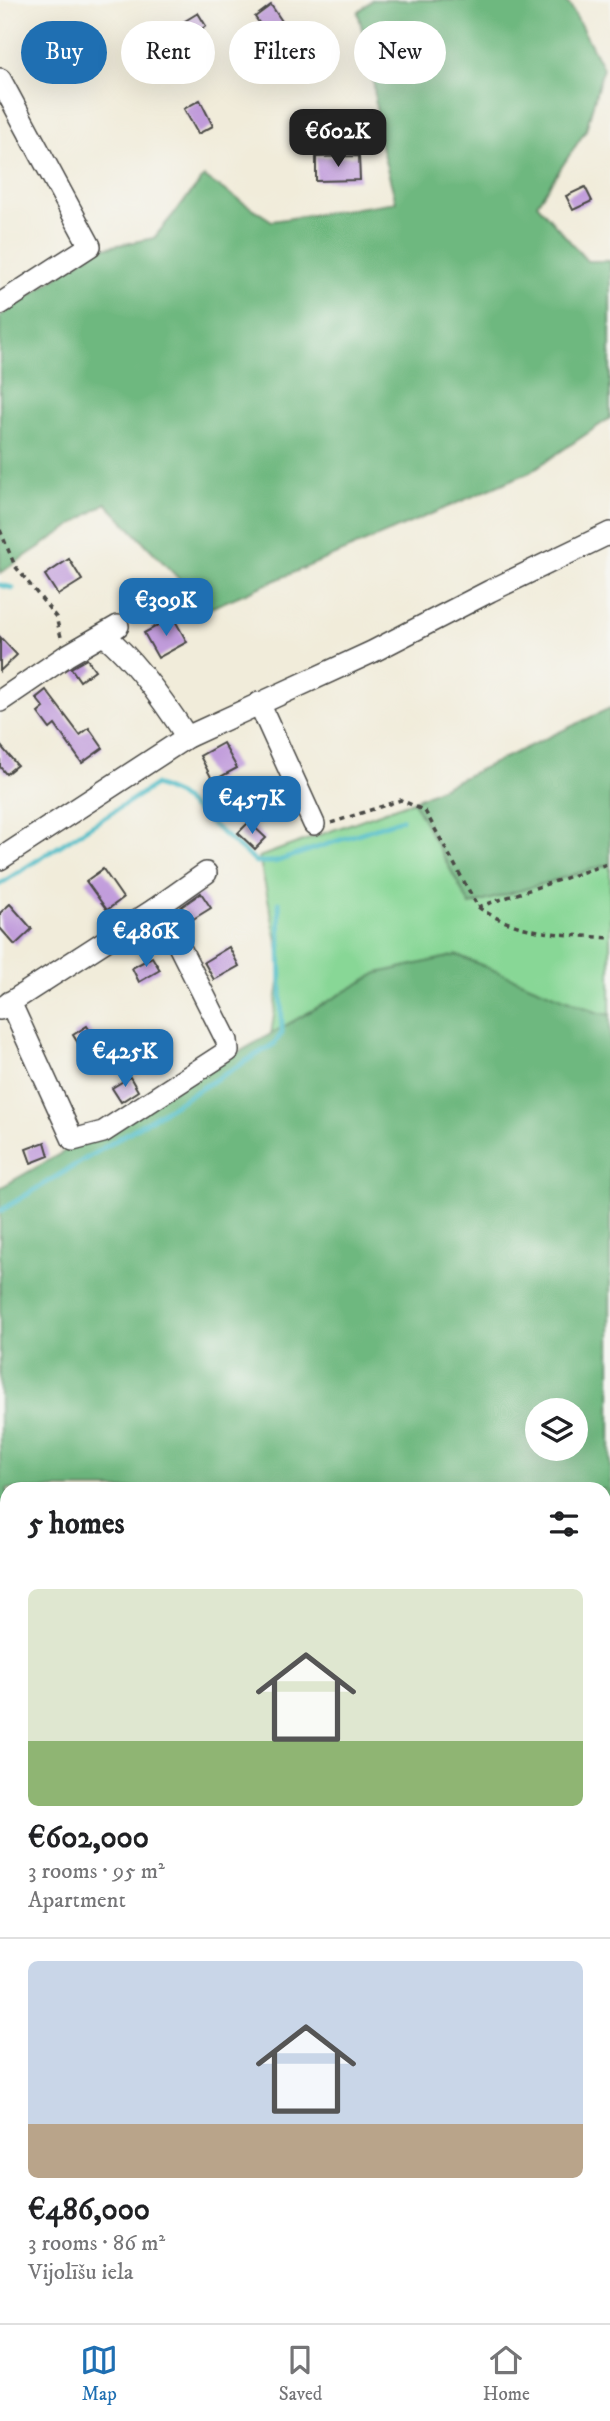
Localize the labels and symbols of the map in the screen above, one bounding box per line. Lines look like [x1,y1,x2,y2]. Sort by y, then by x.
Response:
pin: €602K [289,110,387,169]
pin: €309K [117,578,215,638]
pin: €457K [203,776,301,836]
pin: €486K [97,909,195,969]
pin: €425K [76,1030,174,1089]

